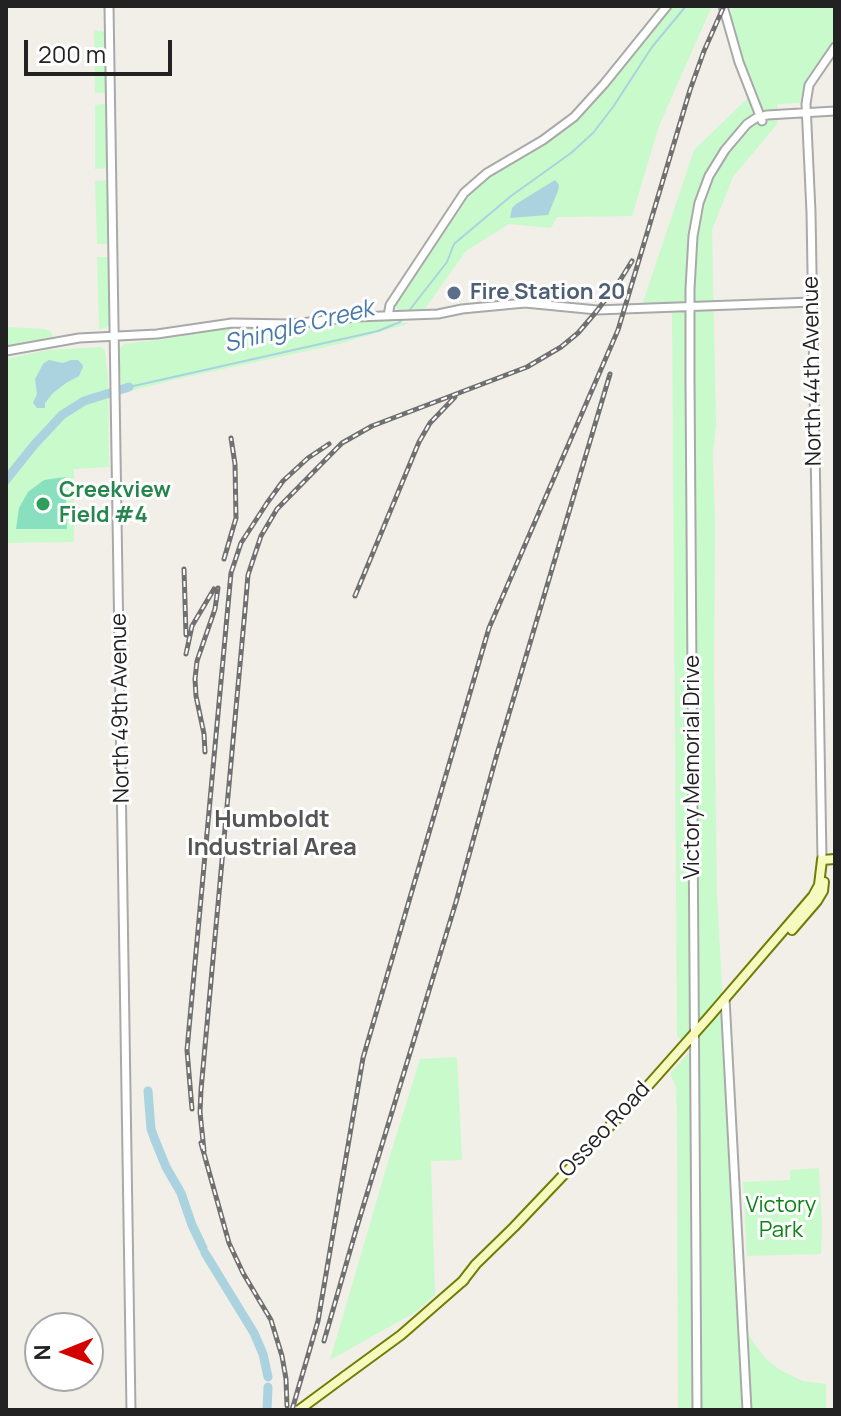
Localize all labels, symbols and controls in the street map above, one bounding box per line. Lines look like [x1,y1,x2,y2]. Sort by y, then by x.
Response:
scale bar [28,24,176,74]
text: 200 m [38,37,106,70]
street label: North 44th Avenue [798,276,828,466]
place label: Fire Station 20 [470,280,626,306]
marker: Fire Station 20 [445,284,463,302]
water label: Shingle Creek [221,295,377,359]
place label: Creekview Field #4 [59,478,171,530]
marker: Creekview Field #4 [34,495,52,513]
street label: North 49th Avenue [106,613,136,803]
street label: Victory Memorial Drive [680,655,706,879]
district label: Humboldt Industrial Area [187,806,357,862]
street label: Osseo Road [554,1077,656,1183]
park label: Victory Park [746,1193,816,1244]
north arrow [24,1312,104,1392]
text: N [27,1344,57,1361]

